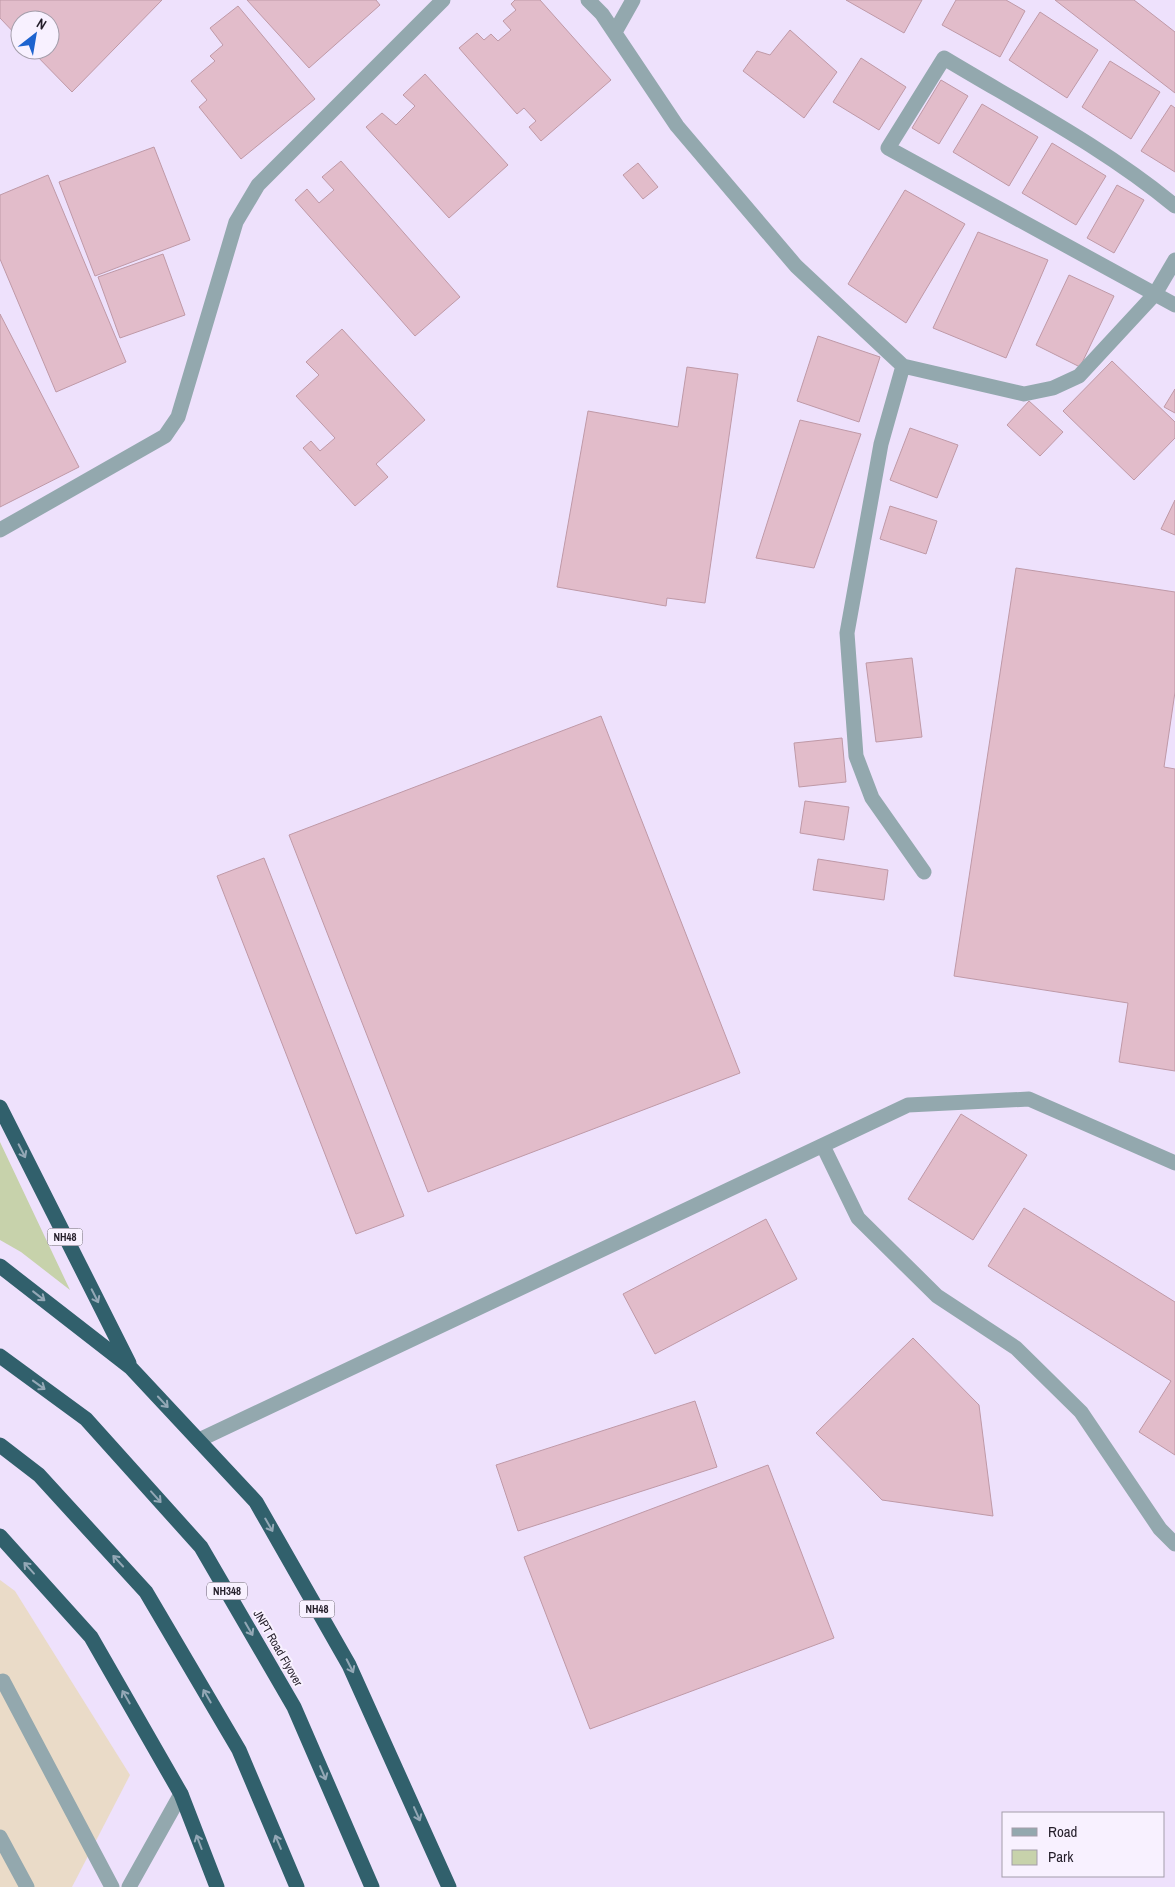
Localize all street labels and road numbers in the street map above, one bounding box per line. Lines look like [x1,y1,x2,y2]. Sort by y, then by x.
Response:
road number: NH48 [48,1228,82,1246]
road number: NH348 [207,1582,247,1600]
road number: NH48 [300,1600,334,1618]
street label: JNPT Road Flyover [250,1607,307,1690]

